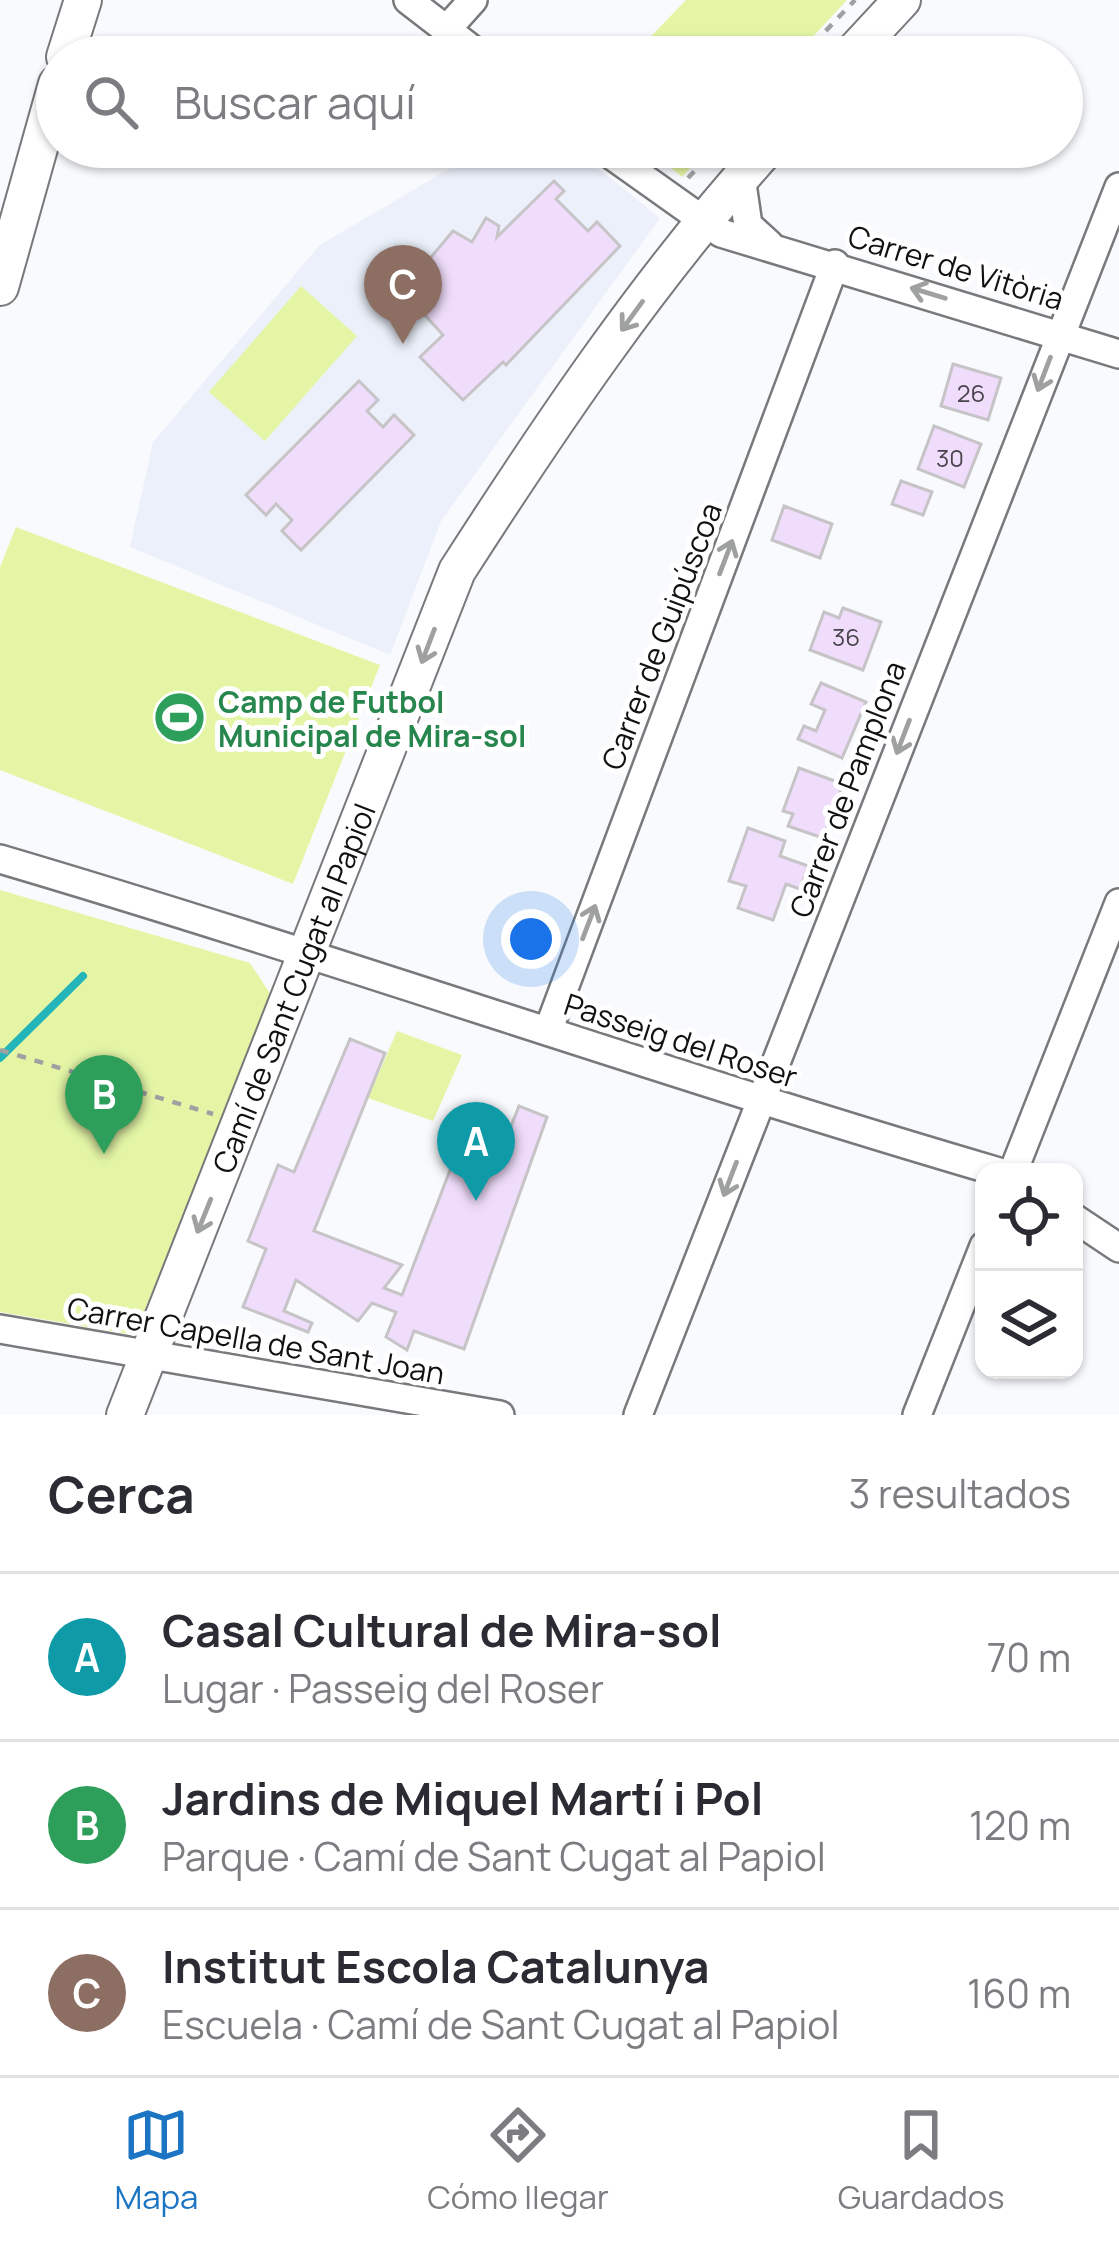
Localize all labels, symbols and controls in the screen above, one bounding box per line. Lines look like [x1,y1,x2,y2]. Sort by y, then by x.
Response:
search box [36,36,1083,168]
icon: search [78,69,144,135]
text: Buscar aquí [174,71,416,133]
street label: Carrer de Vitòria [843,215,1069,319]
pin: C [364,245,442,344]
one-way arrow [910,280,948,302]
one-way arrow [619,299,645,332]
one-way arrow [1032,354,1054,391]
house number: 26 [957,376,985,409]
house number: 30 [936,441,964,474]
street label: Carrer de Guipúscoa [591,497,731,775]
one-way arrow [717,539,738,576]
house number: 36 [832,620,860,653]
one-way arrow [416,627,438,664]
street label: Carrer de Pamplona [779,655,915,923]
place label: Camp de Futbol Municipal de Mira-sol [218,681,526,756]
sports icon: Camp de Futbol Municipal de Mira-sol [151,690,207,746]
one-way arrow [890,717,912,754]
street label: Camí de Sant Cugat al Papiol [202,797,384,1179]
one-way arrow [580,904,602,941]
your location [501,909,561,969]
street label: Passeig del Roser [559,983,803,1097]
pin: B [65,1055,143,1154]
pin: A [437,1102,515,1201]
one-way arrow [718,1159,740,1196]
map controls [975,1163,1083,1379]
button: locate [975,1163,1083,1271]
one-way arrow [192,1196,214,1233]
button: layers [975,1271,1083,1379]
street label: Carrer Capella de Sant Joan [64,1287,448,1393]
text: Cerca [48,1459,195,1528]
text: 3 resultados [849,1466,1071,1520]
text: Casal Cultural de Mira-sol [162,1599,722,1661]
text: A [74,1630,100,1684]
text: 70 m [987,1630,1071,1684]
text: Lugar · Passeig del Roser [162,1661,604,1715]
text: Jardins de Miquel Martí i Pol [162,1767,763,1829]
text: B [75,1798,99,1852]
text: 120 m [969,1798,1071,1852]
text: Parque · Camí de Sant Cugat al Papiol [162,1829,826,1883]
text: Institut Escola Catalunya [162,1935,709,1997]
text: C [73,1966,101,2020]
text: 160 m [967,1966,1071,2020]
text: Escuela · Camí de Sant Cugat al Papiol [162,1997,840,2051]
tab: Mapa [114,2102,198,2219]
tab: Cómo llegar [427,2102,609,2219]
tab: Guardados [838,2102,1005,2219]

